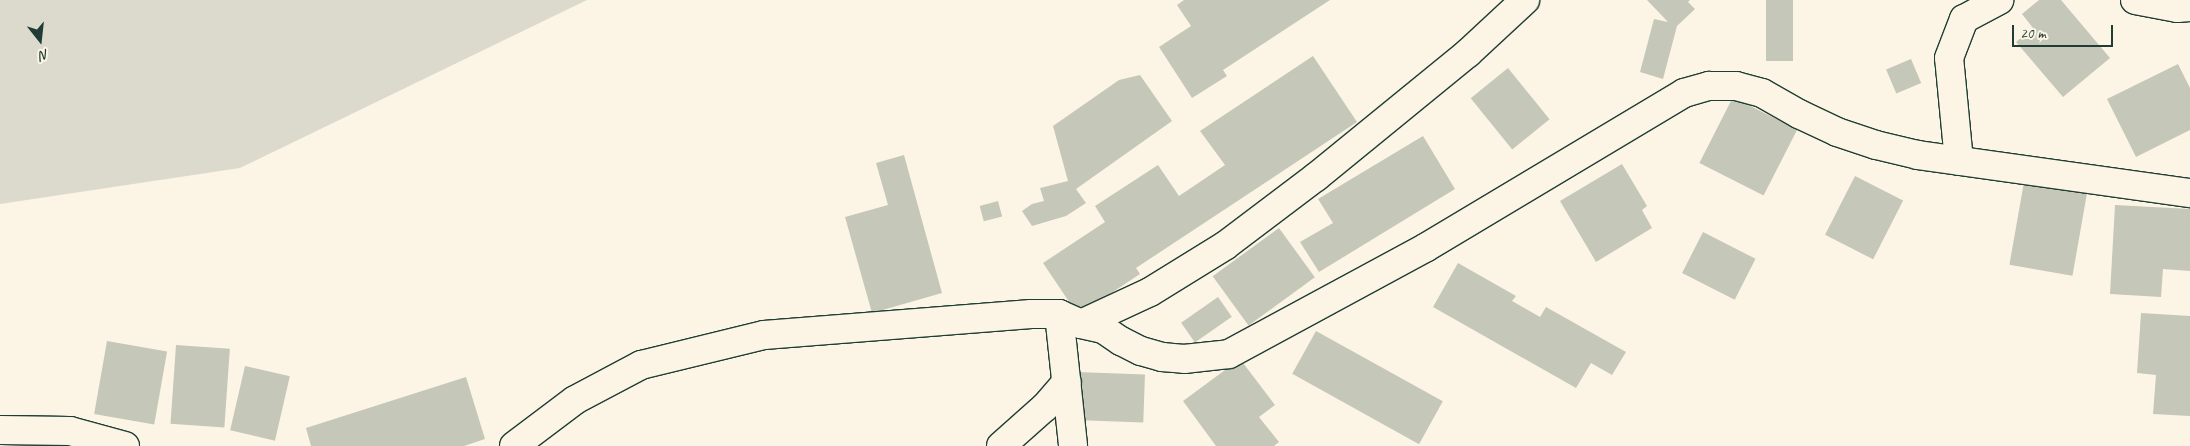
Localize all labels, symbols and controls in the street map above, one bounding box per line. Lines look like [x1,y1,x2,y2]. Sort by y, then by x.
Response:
north arrow [15,15,65,65]
scale bar [2015,15,2116,47]
text: 20 m [2020,24,2046,43]
text: N [38,46,51,64]

